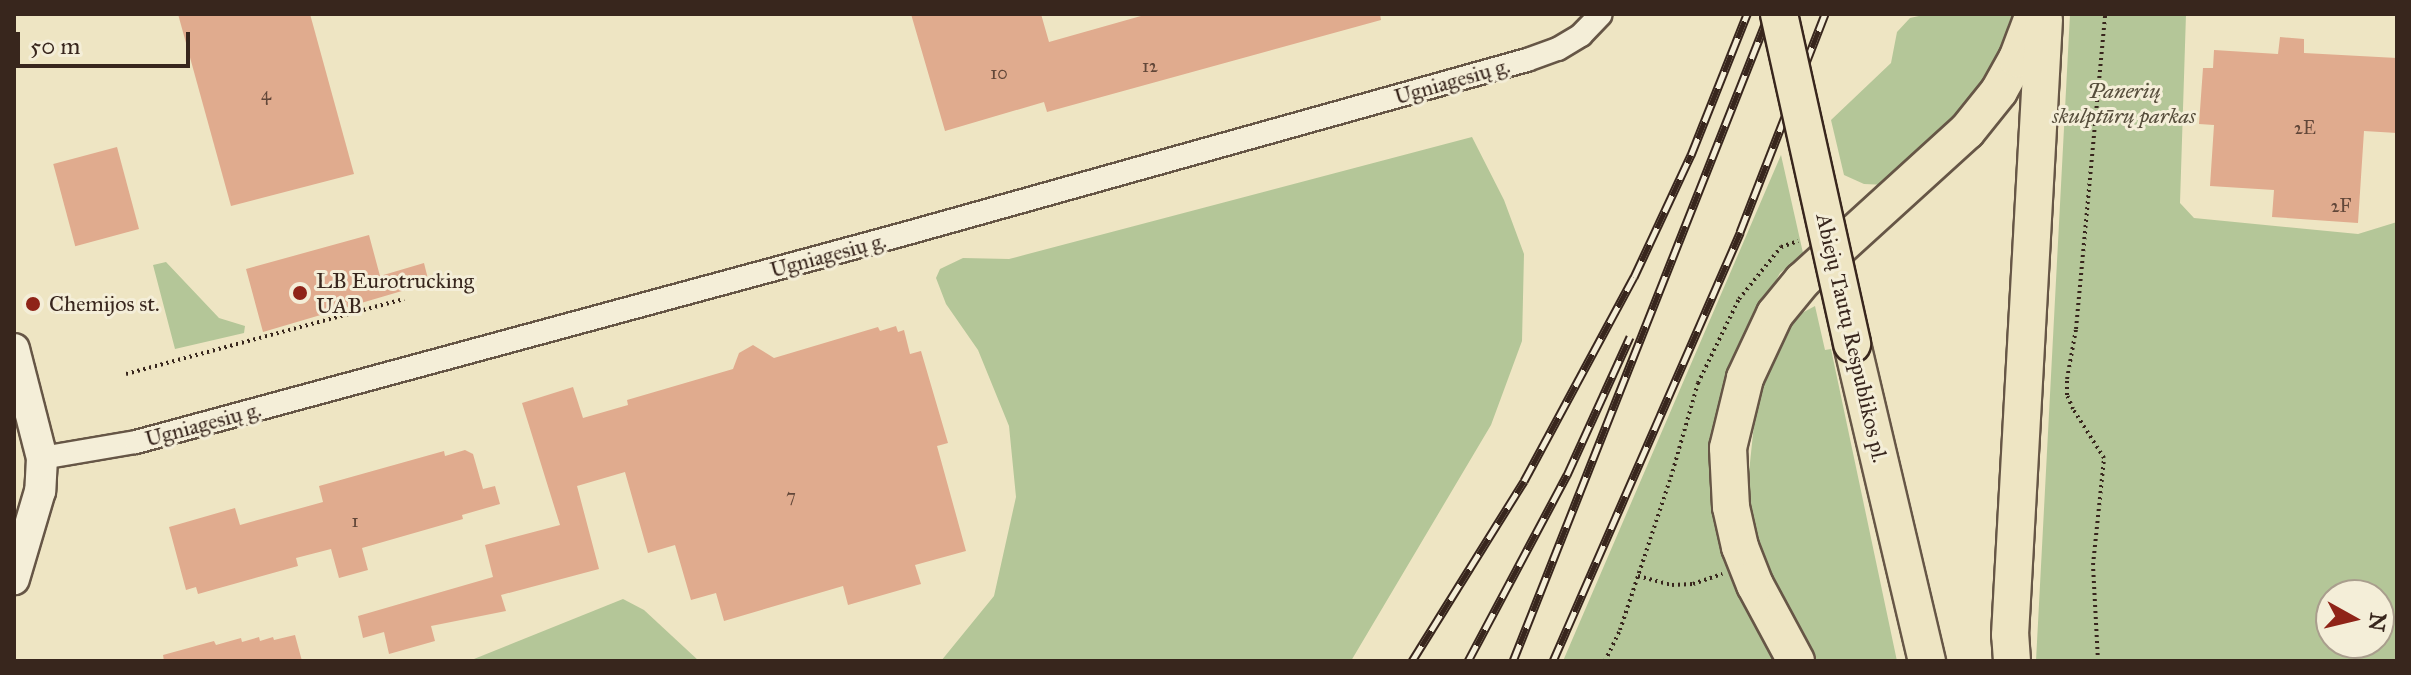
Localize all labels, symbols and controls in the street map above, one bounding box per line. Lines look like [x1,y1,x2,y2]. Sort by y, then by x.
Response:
scale bar [20,16,194,66]
text: 50 m [30,31,80,61]
street label: Ugniagesių g. [1391,52,1513,110]
house number: 12 [1142,55,1158,77]
house number: 10 [990,62,1008,84]
park label: Panerių skulptūrų parkas [2052,77,2196,128]
house number: 4 [261,83,271,105]
house number: 2E [2294,117,2316,139]
house number: 2F [2331,195,2351,217]
street label: Abiejų Tautų Respublikos pl. [1810,211,1894,465]
street label: Ugniagesių g. [767,227,889,283]
place label: LB Eurotrucking UAB [316,267,474,318]
marker: LB Eurotrucking UAB [291,284,309,302]
place label: Chemijos st. [49,291,160,317]
marker: Chemijos st. [24,295,42,313]
street label: Ugniagesių g. [142,396,264,452]
house number: 7 [786,485,796,507]
house number: 1 [351,510,359,532]
north arrow [2315,579,2395,659]
text: N [2363,611,2392,633]

